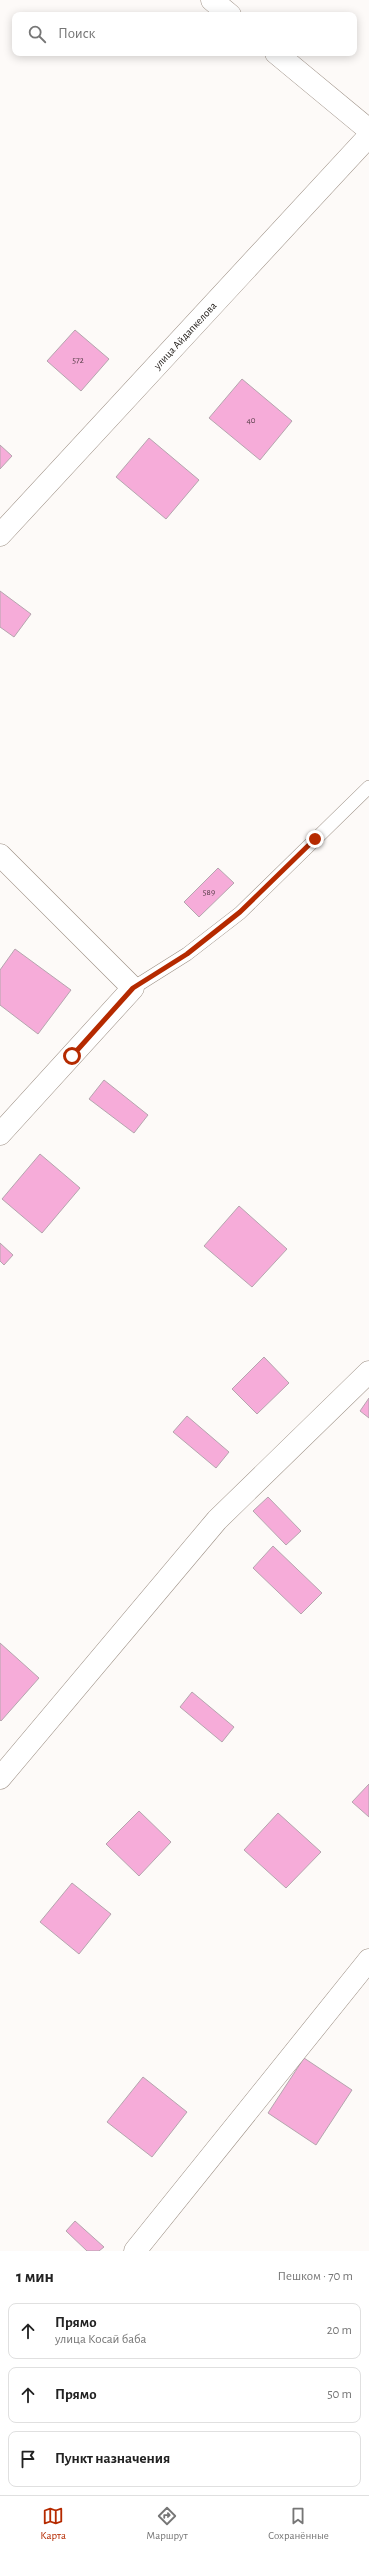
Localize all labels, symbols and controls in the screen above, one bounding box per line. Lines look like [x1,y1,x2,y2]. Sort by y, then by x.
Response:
search box [12,12,357,56]
icon: search [26,23,48,45]
text: Поиск [58,26,96,41]
street label: улица Айдапкелова [150,300,218,372]
house number: 572 [72,356,84,365]
house number: 40 [246,416,256,425]
route end [306,830,324,848]
house number: 589 [203,888,215,897]
route start [63,1047,81,1065]
text: 1 мин [16,2268,54,2285]
text: Пешком · 70 m [278,2270,353,2283]
text: Прямо [55,2315,97,2330]
icon: ahead [17,2320,39,2342]
text: 20 m [327,2324,352,2337]
text: улица Косай баба [55,2333,146,2346]
icon: ahead [17,2384,39,2406]
text: Прямо [55,2387,97,2402]
text: 50 m [327,2388,352,2401]
icon: arrive [17,2448,39,2470]
text: Пункт назначения [55,2451,170,2466]
tab: Карта [40,2505,66,2542]
tab: Маршрут [146,2505,188,2542]
tab: Сохранённые [268,2505,329,2542]

